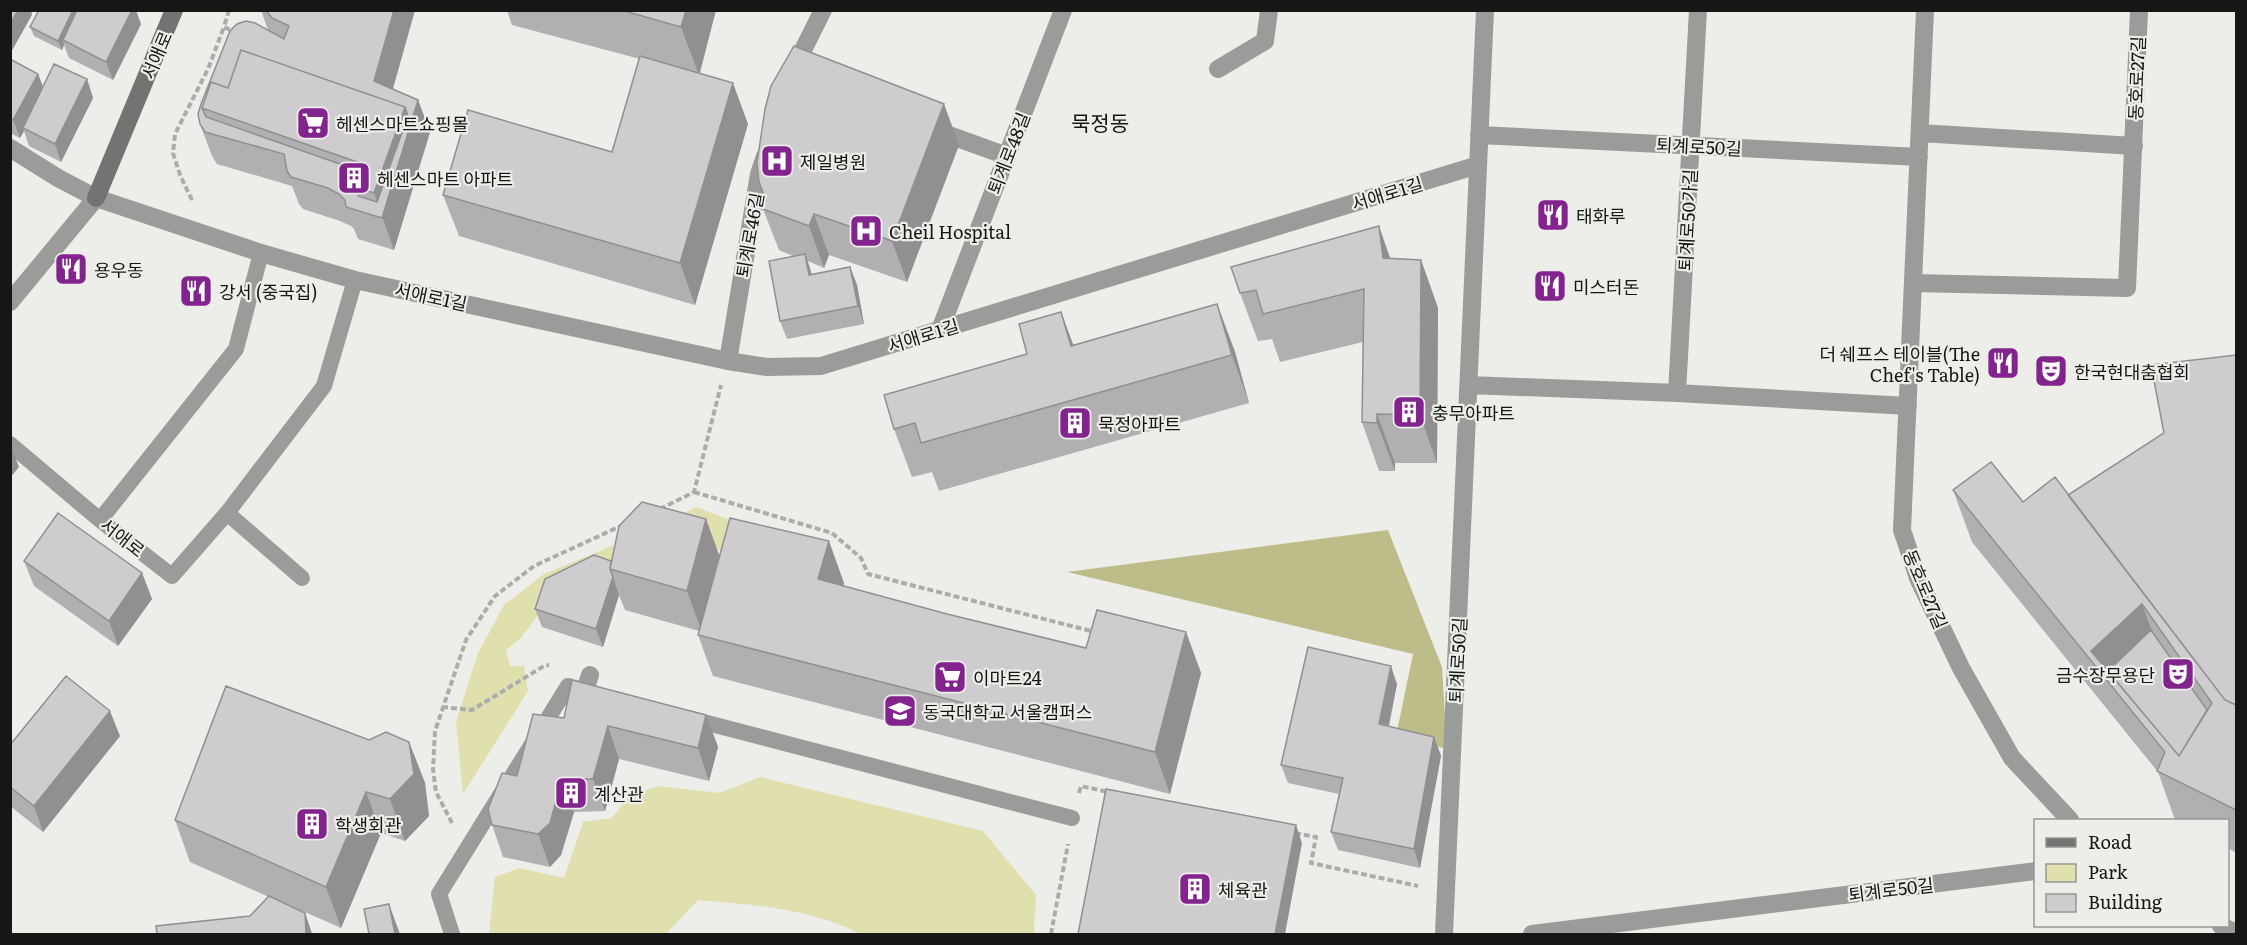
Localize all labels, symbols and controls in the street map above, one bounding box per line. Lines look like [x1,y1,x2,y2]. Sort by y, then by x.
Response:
street label: 서애로 [134,27,178,83]
street label: 동호로27길 [2121,35,2151,121]
supermarket icon: 헤센스마트쇼핑몰 [295,105,331,141]
district label: 묵정동 [1071,106,1129,137]
street label: 퇴계로48길 [980,108,1036,198]
place label: 헤센스마트쇼핑몰 [336,110,468,137]
street label: 퇴계로50길 [1655,130,1743,162]
hospital icon: 제일병원 [759,143,795,179]
place label: 제일병원 [800,148,866,175]
building icon: 헤센스마트 아파트 [336,160,372,196]
place label: 헤센스마트 아파트 [377,165,513,192]
street label: 퇴계로50가길 [1671,168,1703,272]
street label: 서애로1길 [1348,169,1426,217]
street label: 퇴계로46길 [728,190,770,280]
restaurant icon: 태화루 [1535,197,1571,233]
place label: 태화루 [1576,202,1626,229]
hospital icon: Cheil Hospital [848,213,884,249]
place label: Cheil Hospital [889,218,1011,245]
restaurant icon: 용우동 [53,251,89,287]
place label: 용우동 [94,256,144,283]
restaurant icon: 미스터돈 [1532,268,1568,304]
restaurant icon: 강서 (중국집) [178,273,214,309]
place label: 미스터돈 [1573,273,1639,300]
street label: 서애로1길 [392,275,470,317]
place label: 강서 (중국집) [219,278,317,305]
street label: 서애로1길 [884,311,962,359]
place label: 더 쉐프스 테이블(The Chef's Table) [1819,340,1980,388]
restaurant icon: 더 쉐프스 테이블(The Chef's Table) [1985,345,2021,381]
theatre icon: 한국현대춤협회 [2033,353,2069,389]
place label: 한국현대춤협회 [2074,358,2190,385]
building icon: 충무아파트 [1391,394,1427,430]
place label: 충무아파트 [1432,399,1515,426]
building icon: 묵정아파트 [1057,405,1093,441]
place label: 묵정아파트 [1098,410,1181,437]
street label: 서애로 [95,511,151,563]
street label: 동호로27길 [1897,545,1955,633]
street label: 퇴계로50길 [1441,616,1473,704]
theatre icon: 금수장무용단 [2160,656,2196,692]
supermarket icon: 이마트24 [932,659,968,695]
place label: 금수장무용단 [2056,661,2155,688]
place label: 이마트24 [973,664,1042,691]
school or university icon: 동국대학교 서울캠퍼스 [882,693,918,729]
place label: 동국대학교 서울캠퍼스 [923,698,1092,725]
building icon: 계산관 [553,775,589,811]
place label: 계산관 [594,780,644,807]
building icon: 학생회관 [294,806,330,842]
place label: 학생회관 [335,811,402,838]
legend [2034,819,2229,927]
text: Road [2088,828,2132,855]
text: Park [2088,858,2129,885]
street label: 퇴계로50길 [1847,870,1935,908]
building icon: 체육관 [1177,871,1213,907]
place label: 체육관 [1218,876,1268,903]
text: Building [2088,888,2163,915]

